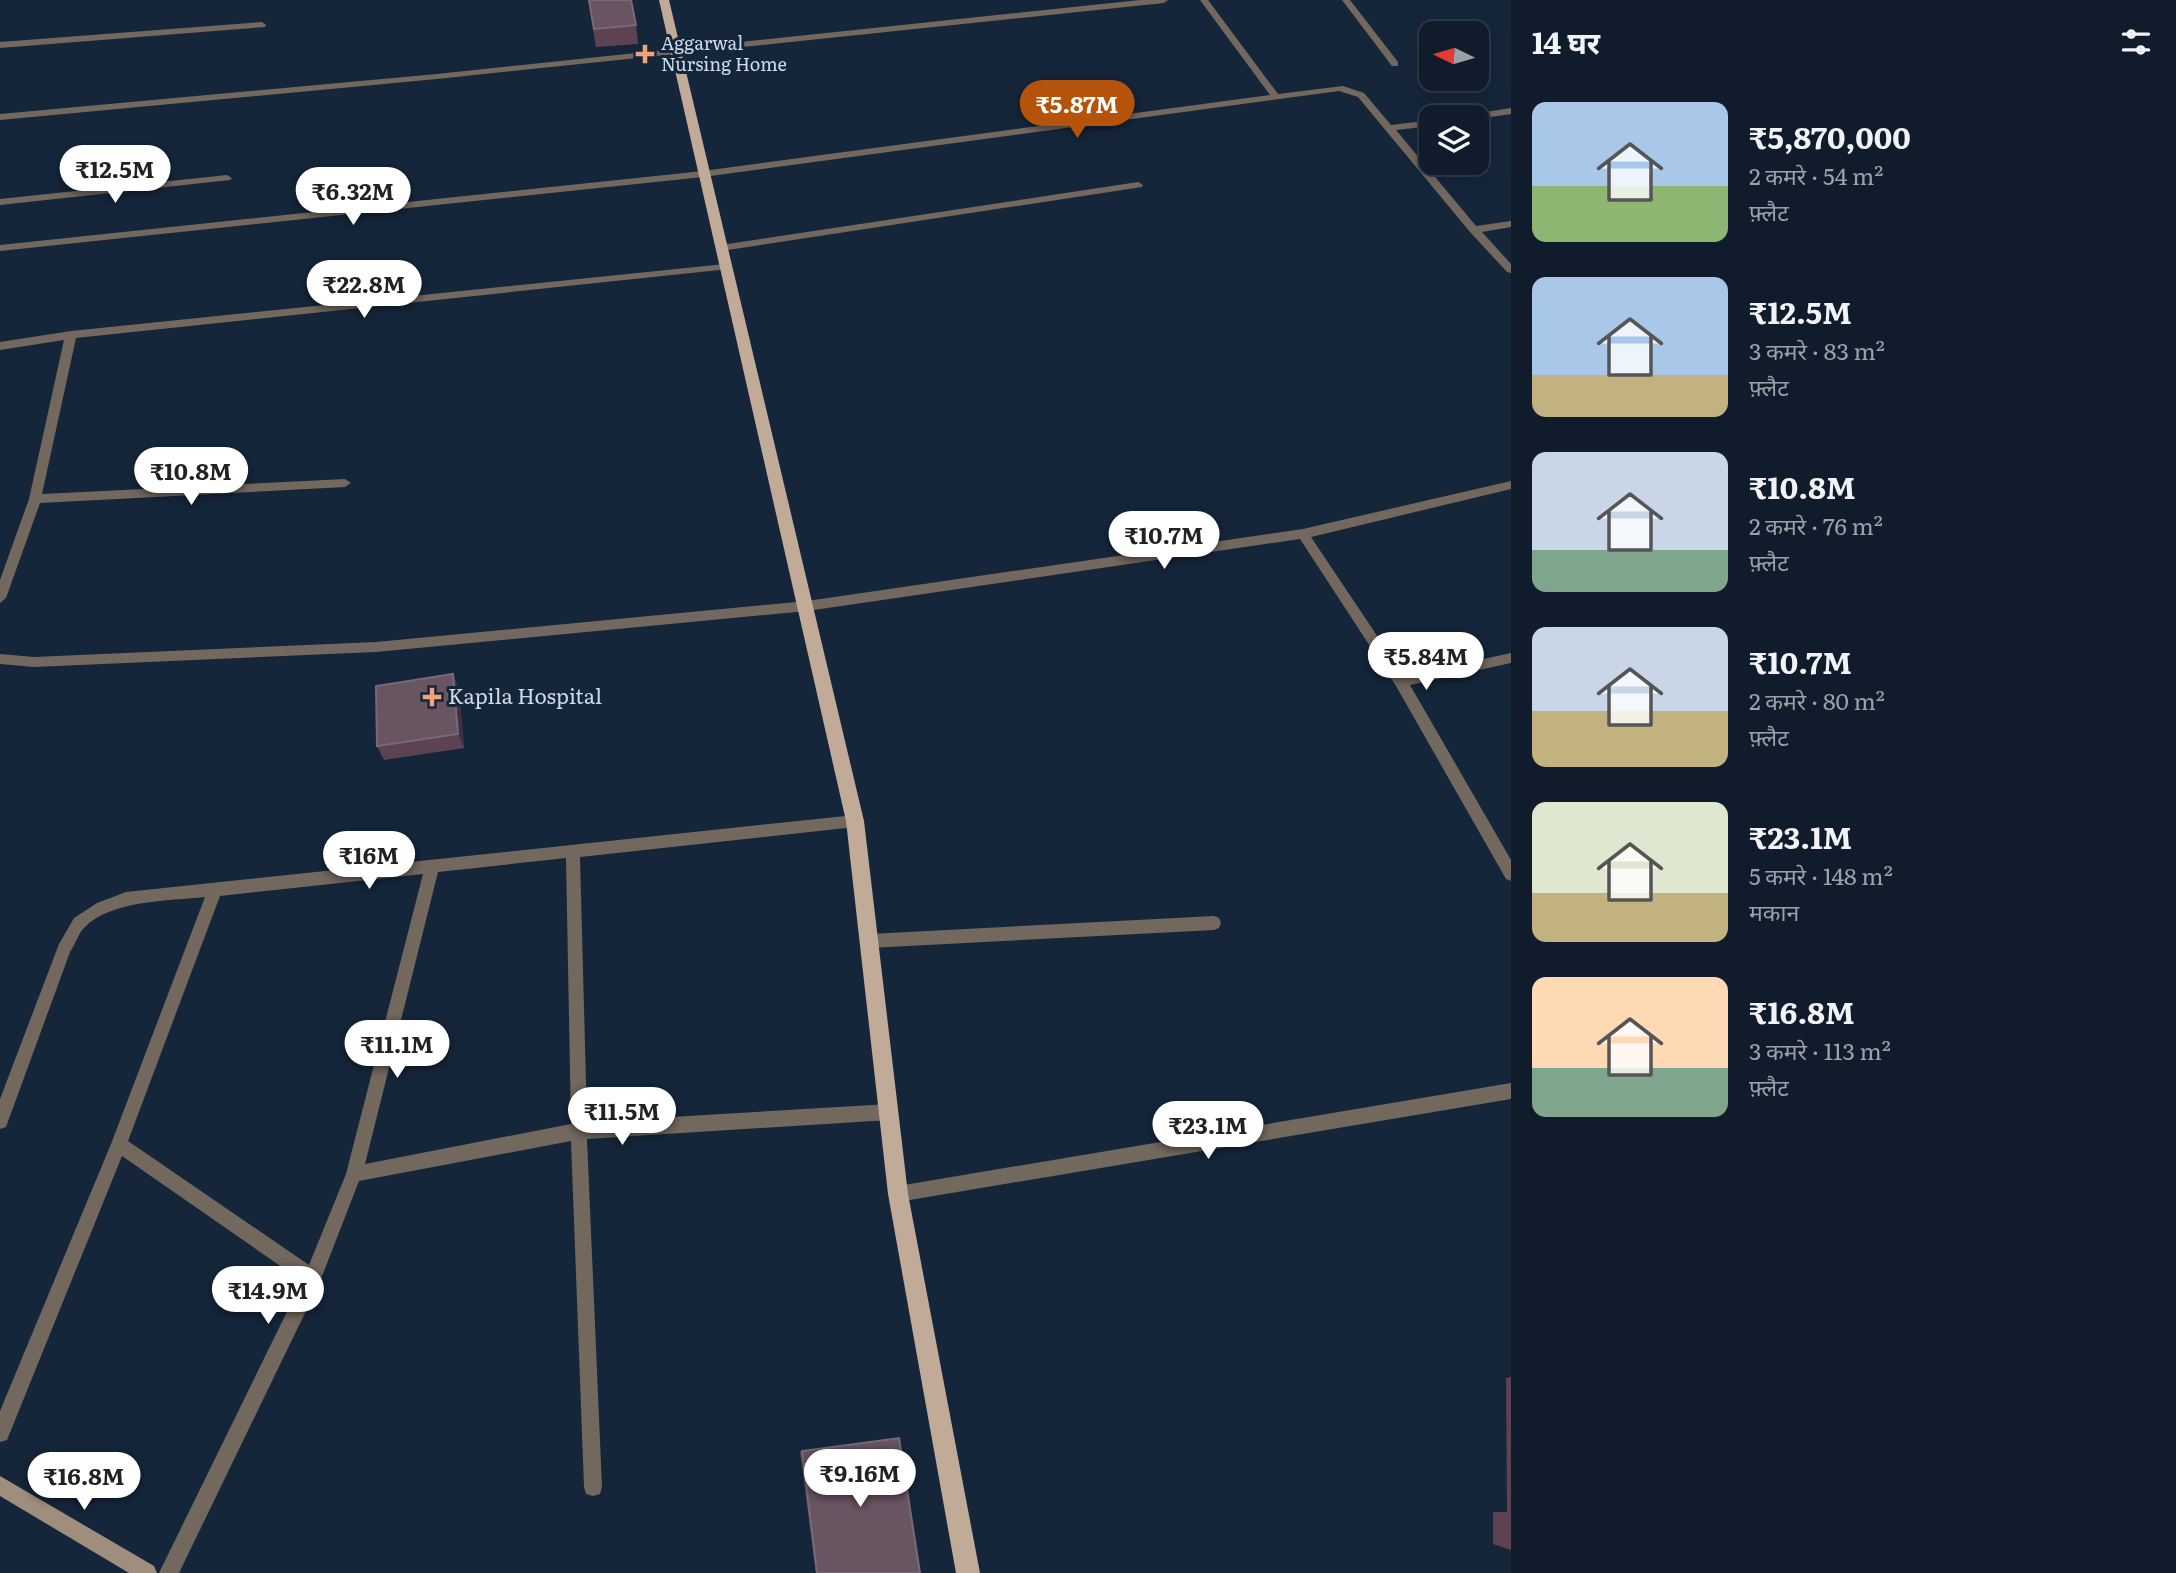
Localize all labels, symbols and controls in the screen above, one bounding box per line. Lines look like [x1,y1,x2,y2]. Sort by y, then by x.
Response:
text: 14 घर [1532,19,1600,63]
north arrow [1419,21,1489,91]
map controls [1419,21,1489,175]
icon: filters [2117,23,2155,61]
place label: Aggarwal Nursing Home [661,29,787,77]
marker: Aggarwal Nursing Home [635,44,655,64]
pin: ₹5.87M [1020,80,1134,140]
text: ₹5.87M [1036,86,1118,120]
button: layers [1419,105,1489,175]
text: ₹5,870,000 [1749,114,1911,158]
icon: home [1588,130,1672,214]
pin: ₹12.5M [58,146,172,205]
text: ₹12.5M [76,151,154,185]
text: 2 कमरे · 54 m² [1749,158,1883,192]
pin: ₹6.32M [296,168,410,227]
text: ₹6.32M [312,173,394,207]
text: फ़्लैट [1749,194,1789,228]
pin: ₹22.8M [307,260,421,320]
text: ₹22.8M [323,266,405,300]
text: ₹12.5M [1749,289,1852,333]
icon: home [1588,305,1672,389]
text: 3 कमरे · 83 m² [1749,333,1885,367]
text: फ़्लैट [1749,369,1789,403]
pin: ₹10.8M [134,448,248,507]
text: ₹10.8M [150,453,232,487]
text: ₹10.8M [1749,464,1856,508]
icon: home [1588,480,1672,564]
text: 2 कमरे · 76 m² [1749,508,1883,542]
pin: ₹10.7M [1107,512,1221,571]
text: ₹10.7M [1125,517,1203,551]
text: फ़्लैट [1749,544,1789,578]
pin: ₹5.84M [1369,632,1483,692]
text: ₹5.84M [1384,638,1468,672]
text: ₹10.7M [1749,639,1852,683]
icon: home [1588,655,1672,739]
place label: Kapila Hospital [448,679,602,710]
text: 2 कमरे · 80 m² [1749,683,1885,717]
marker: Kapila Hospital [422,687,442,707]
text: फ़्लैट [1749,719,1789,753]
text: ₹23.1M [1749,814,1852,858]
icon: home [1588,830,1672,914]
pin: ₹16M [328,832,410,891]
text: ₹16M [339,837,399,871]
text: 5 कमरे · 148 m² [1749,858,1893,892]
text: मकान [1749,894,1799,928]
text: ₹16.8M [1749,989,1855,1033]
icon: home [1588,1005,1672,1089]
pin: ₹11.1M [340,1020,454,1080]
text: ₹11.1M [361,1026,433,1060]
text: 3 कमरे · 113 m² [1749,1033,1891,1067]
text: फ़्लैट [1749,1069,1789,1103]
pin: ₹11.5M [565,1088,679,1147]
text: ₹11.5M [584,1093,660,1127]
pin: ₹23.1M [1151,1102,1265,1161]
text: ₹23.1M [1168,1107,1248,1141]
pin: ₹14.9M [211,1266,325,1326]
text: ₹14.9M [228,1272,308,1306]
pin: ₹9.16M [803,1450,917,1509]
pin: ₹16.8M [27,1452,141,1512]
text: ₹9.16M [820,1455,900,1489]
text: ₹16.8M [44,1458,124,1492]

